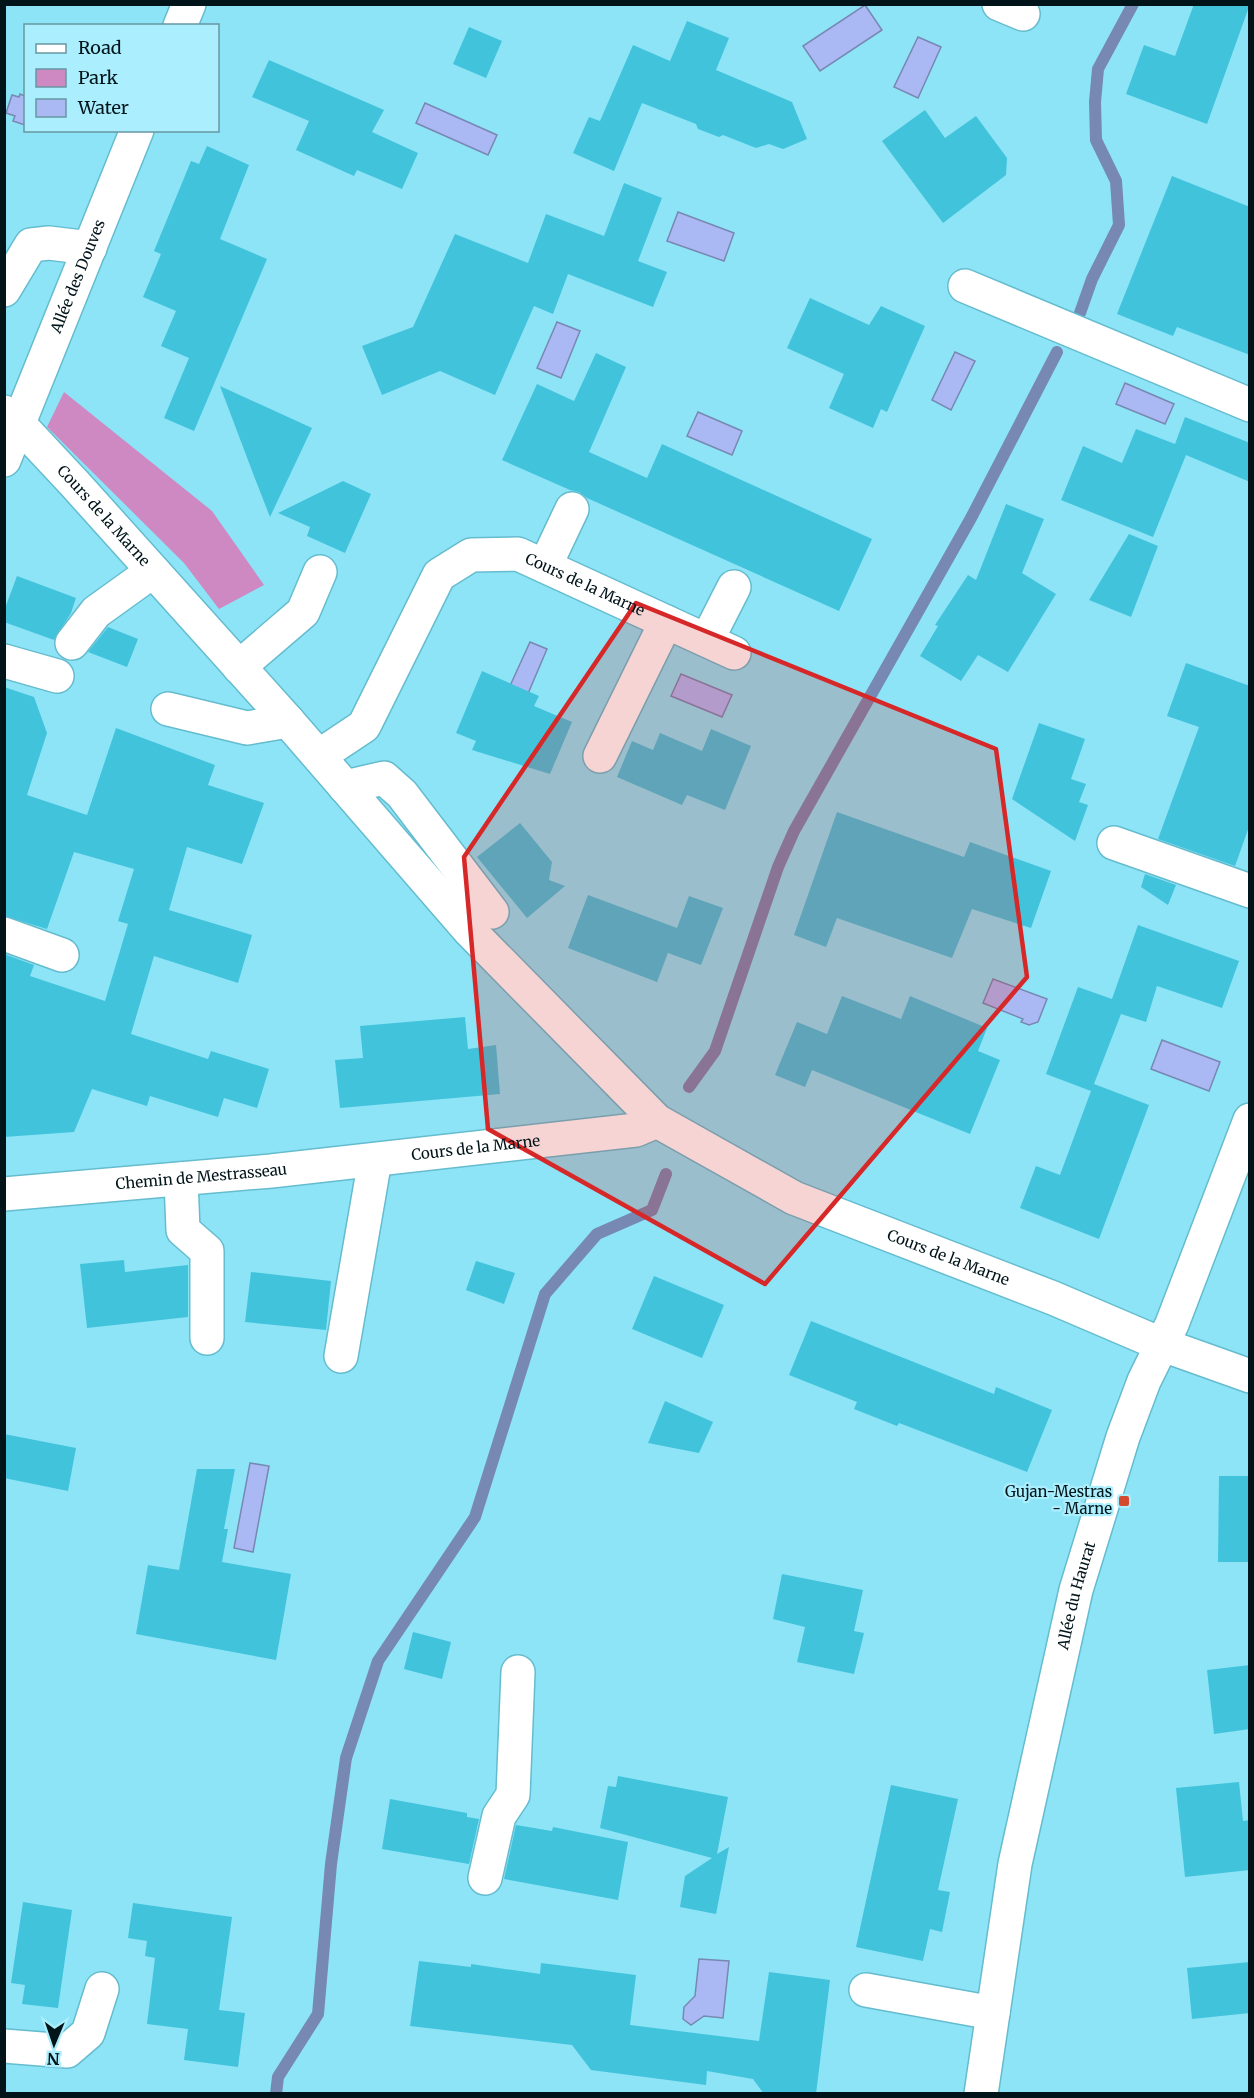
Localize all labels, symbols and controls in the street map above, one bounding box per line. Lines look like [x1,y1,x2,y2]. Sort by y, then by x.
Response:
legend [24,24,219,132]
text: Road [78,36,122,59]
text: Park [78,66,119,89]
text: Water [77,96,129,119]
street label: Allée des Douves [46,217,109,337]
street label: Cours de la Marne [53,461,154,570]
street label: Cours de la Marne [522,549,648,620]
street label: Cours de la Marne [410,1131,541,1164]
street label: Chemin de Mestrasseau [115,1159,288,1193]
street label: Cours de la Marne [885,1225,1012,1289]
place label: Gujan-Mestras - Marne [1005,1482,1112,1518]
marker: Gujan-Mestras - Marne [1117,1494,1131,1508]
street label: Allée du Haurat [1053,1539,1099,1652]
north arrow [24,2014,84,2074]
text: N [46,2049,60,2069]

